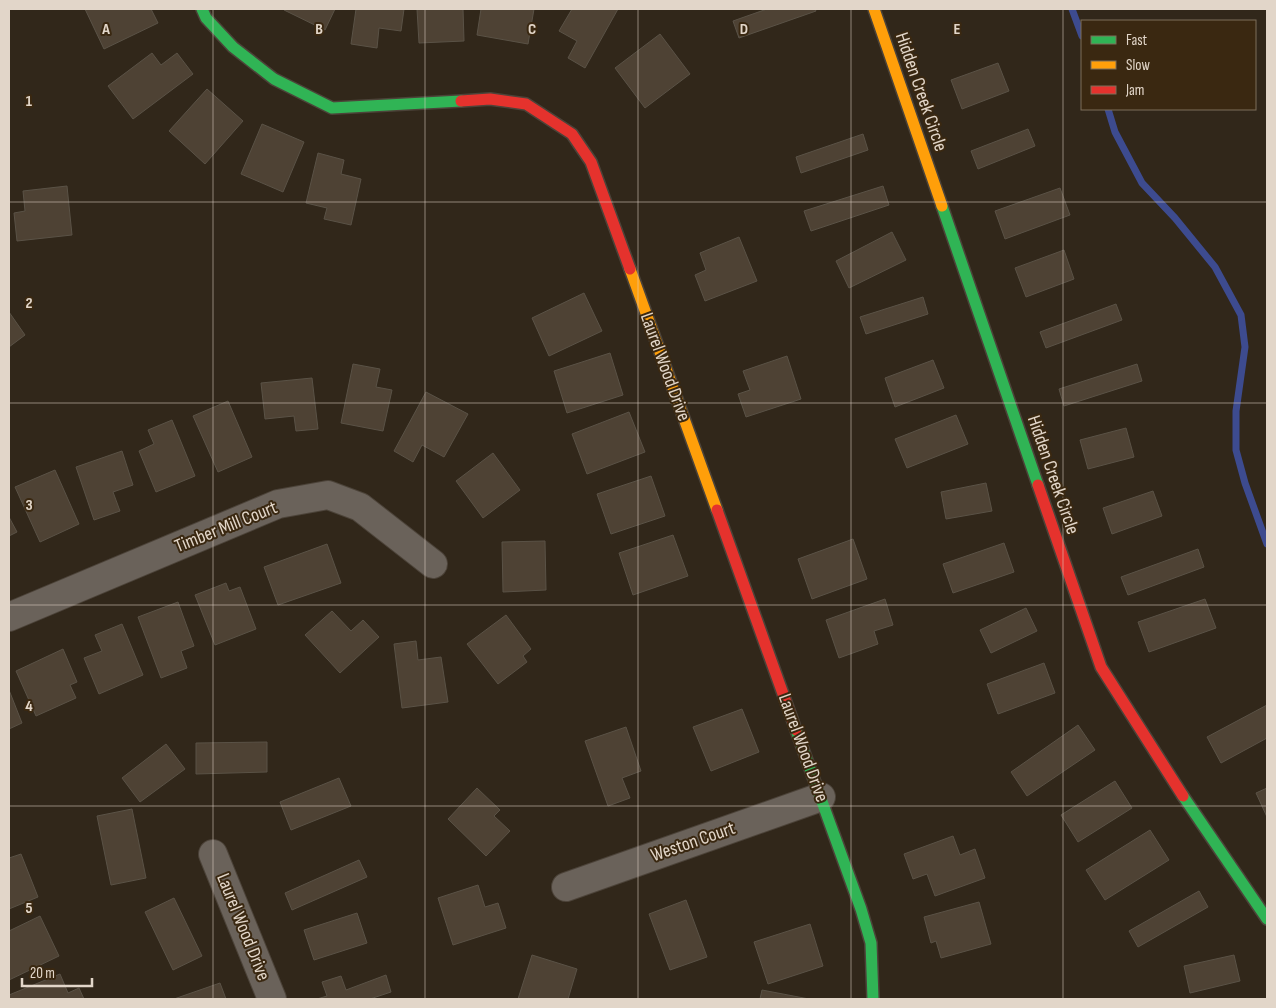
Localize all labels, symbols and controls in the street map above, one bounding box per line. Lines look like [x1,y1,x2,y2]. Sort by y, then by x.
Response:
text: A [101,20,110,39]
text: B [315,20,323,39]
text: C [528,20,536,39]
text: D [740,20,748,39]
text: E [954,20,961,39]
legend [1081,20,1256,110]
street label: Hidden Creek Circle [890,29,952,155]
text: Fast [1126,31,1148,50]
text: Slow [1126,56,1150,75]
text: Jam [1125,81,1144,100]
text: 1 [26,92,33,111]
text: 2 [25,294,33,313]
street label: Laurel Wood Drive [635,310,695,424]
street label: Hidden Creek Circle [1022,412,1084,538]
text: 3 [25,496,33,515]
street label: Timber Mill Court [171,496,281,558]
street label: Laurel Wood Drive [773,691,833,805]
text: 4 [25,697,33,716]
street label: Weston Court [648,817,738,867]
street label: Laurel Wood Drive [211,870,275,984]
text: 5 [25,899,33,918]
scale bar [22,956,92,988]
text: 20 m [30,964,55,983]

